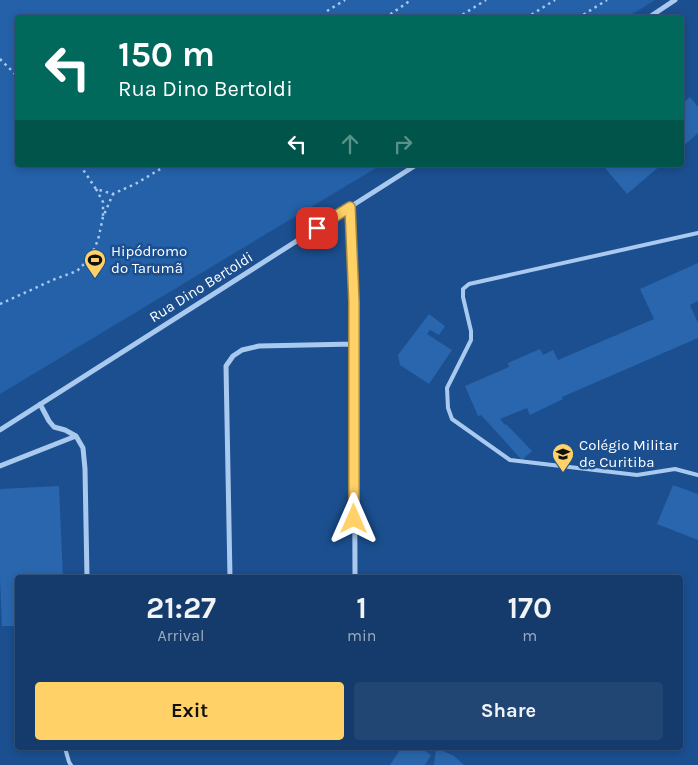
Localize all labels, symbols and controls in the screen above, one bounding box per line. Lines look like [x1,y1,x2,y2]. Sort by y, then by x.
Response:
text: 150 m [118,34,215,75]
icon: left [35,35,100,100]
text: Rua Dino Bertoldi [118,76,293,102]
icon: left [283,130,311,158]
icon: ahead [336,130,364,158]
icon: right [389,130,417,158]
pin [296,207,338,249]
icon: arrive [303,214,331,242]
place label: Hipódromo do Tarumã [111,242,187,277]
sports icon: Hipódromo do Tarumã [83,248,107,279]
street label: Rua Dino Bertoldi [146,248,256,326]
place label: Colégio Militar de Curitiba [579,436,679,471]
school or university icon: Colégio Militar de Curitiba [551,442,575,473]
position arrow [327,492,379,544]
text: 21:27 [146,590,216,626]
text: 1 [356,590,367,626]
text: 170 [507,590,552,626]
text: Arrival [158,626,204,645]
text: min [347,626,376,645]
text: m [522,626,537,645]
button: Exit [35,682,344,740]
button: Share [354,682,663,740]

